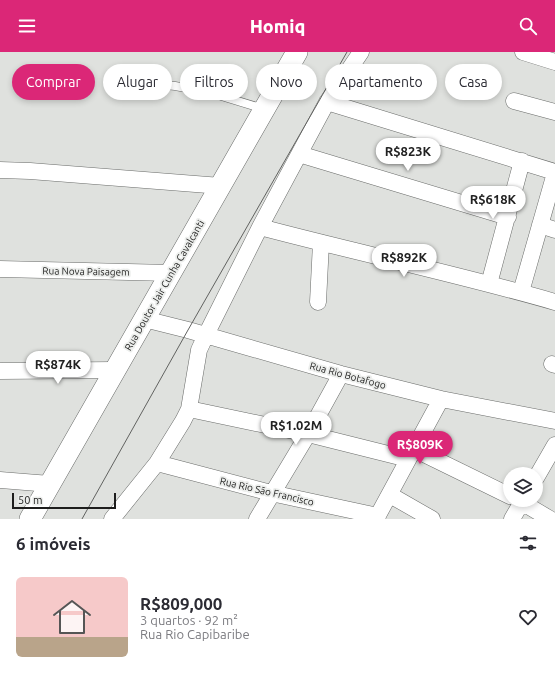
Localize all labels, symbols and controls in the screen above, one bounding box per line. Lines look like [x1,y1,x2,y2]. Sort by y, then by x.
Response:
icon: menu [16,15,38,37]
icon: search [517,15,539,37]
text: Homiq [250,16,305,36]
chip: Comprar [12,64,95,100]
chip: Alugar [103,64,172,100]
chip: Filtros [180,64,248,100]
chip: Novo [256,64,317,100]
chip: Apartamento [325,64,437,100]
chip: Casa [445,64,502,100]
pin: R$823K [375,138,441,172]
text: R$823K [385,144,431,158]
pin: R$618K [460,186,526,220]
text: R$618K [470,192,516,206]
street label: Rua Doutor Jair Cunha Cavalcanti [122,218,206,352]
pin: R$892K [371,244,437,278]
text: R$892K [381,250,427,264]
street label: Rua Nova Paisagem [42,265,130,278]
pin: R$874K [25,351,91,385]
text: R$874K [35,357,81,371]
street label: Rua Rio Botafogo [308,360,387,391]
pin: R$1.02M [259,412,333,446]
text: R$1.02M [270,418,322,432]
pin: R$809K [387,431,453,465]
text: R$809K [397,437,443,451]
map controls [503,467,543,507]
button: layers [503,467,543,507]
street label: Rua Rio São Francisco [219,475,315,508]
scale bar [12,491,116,510]
text: 50 m [18,494,42,506]
icon: filters [517,532,539,554]
text: 6 imóveis [16,534,91,553]
icon: home [48,593,96,641]
text: R$809,000 [140,594,222,613]
icon: heart [517,606,539,628]
text: 3 quartos · 92 m² [140,613,238,627]
text: Rua Rio Capibaribe [140,627,250,641]

